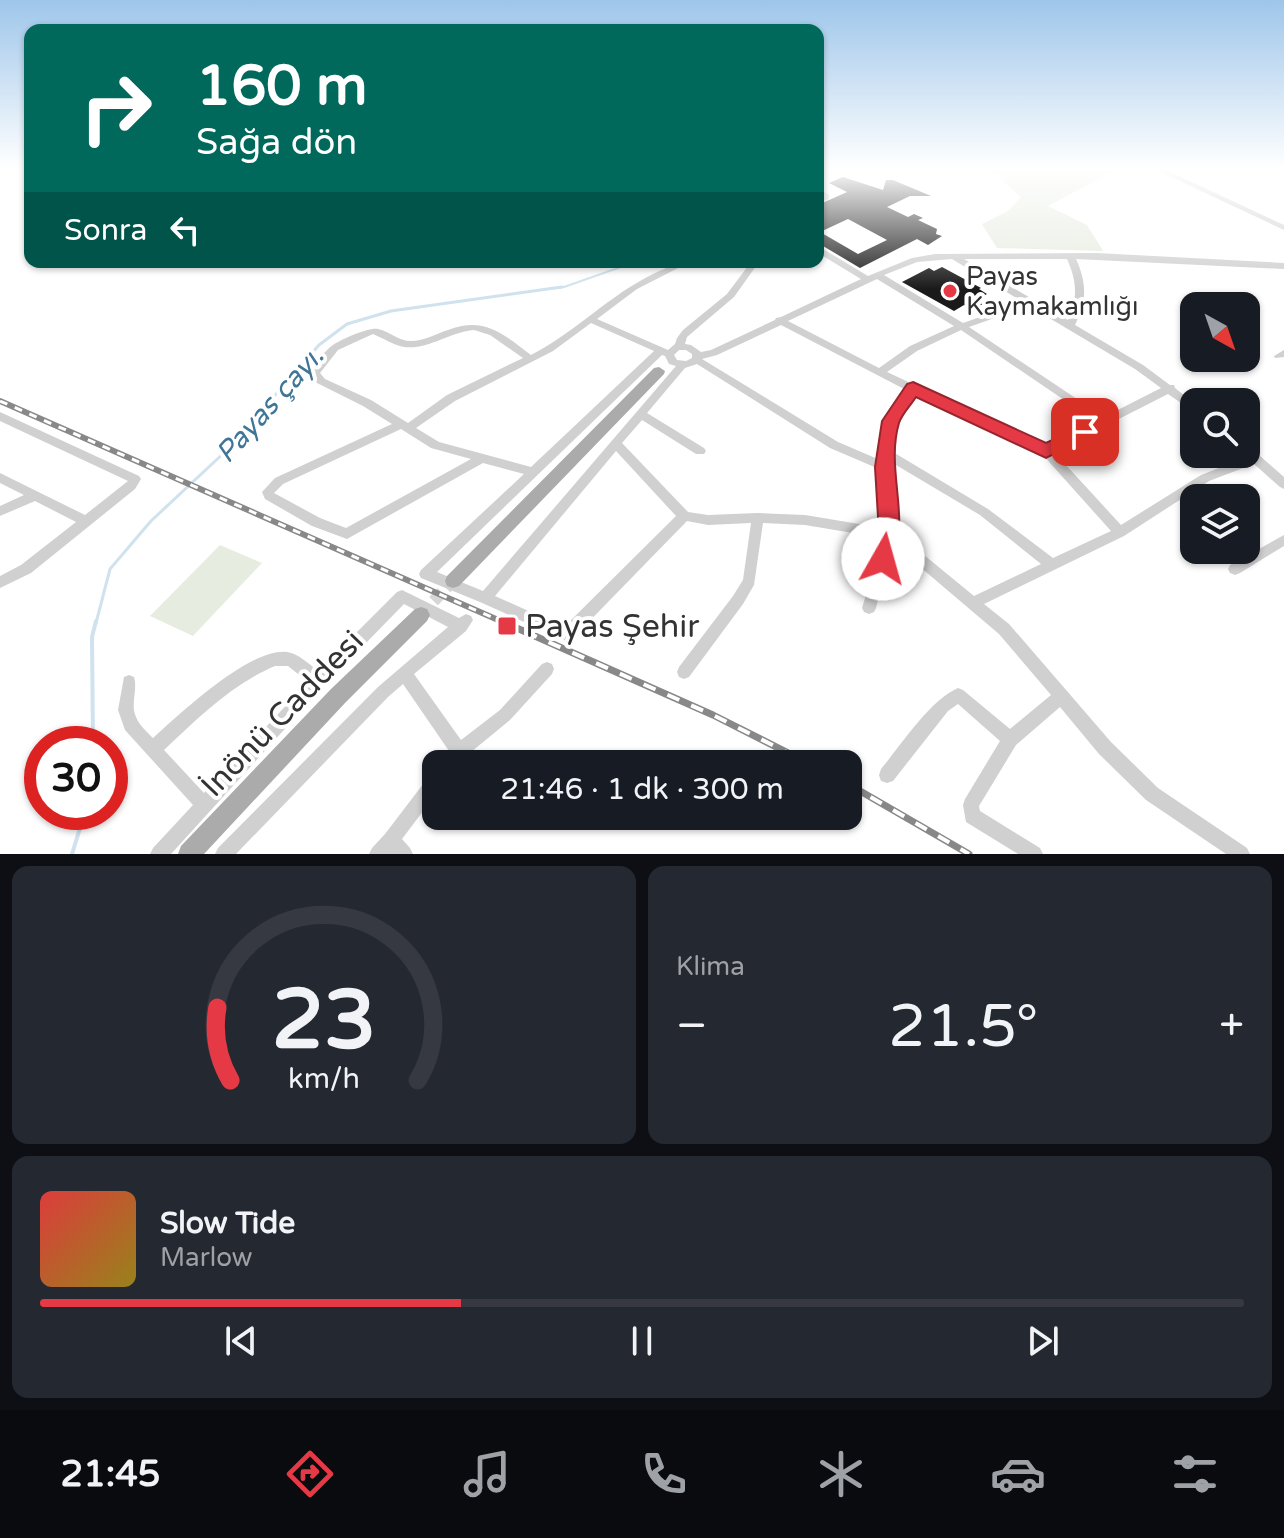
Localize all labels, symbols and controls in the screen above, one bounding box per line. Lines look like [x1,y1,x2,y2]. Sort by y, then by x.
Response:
text: 160 m [196,53,367,120]
icon: right [64,56,168,160]
text: Sağa dön [196,121,357,164]
icon: left [163,208,207,252]
text: Sonra [64,212,147,249]
place label: Payas Kaymakamlığı [966,261,1138,322]
marker: Payas Kaymakamlığı [941,282,959,300]
north arrow [1180,292,1260,372]
map controls [1180,292,1260,564]
water label: Payas çayı. [209,340,331,470]
button: search [1180,388,1260,468]
pin [1051,398,1119,466]
icon: arrive [1063,410,1107,454]
button: layers [1180,484,1260,564]
position arrow [841,517,925,601]
place label: Payas Şehi̇r [525,608,700,646]
marker: Payas Şehi̇r [496,615,518,637]
street label: İnönü Caddesi [194,622,372,805]
speed limit sign: 30 [24,726,128,830]
text: 21:46 · 1 dk · 300 m [500,771,784,808]
text: Klima [676,951,745,982]
text: 23 [272,971,376,1071]
text: 21.5° [888,991,1038,1063]
text: − [676,1000,707,1053]
text: + [1219,1000,1244,1053]
text: km/h [288,1062,360,1096]
text: Slow Tide [160,1205,295,1242]
text: Marlow [160,1242,252,1273]
icon: previous [219,1319,263,1363]
icon: pause [620,1319,664,1363]
icon: next [1021,1319,1065,1363]
icon: directions [282,1446,338,1502]
icon: music [459,1446,515,1502]
icon: phone [636,1446,692,1502]
icon: climate [813,1446,869,1502]
icon: car [990,1446,1046,1502]
icon: filters [1167,1446,1223,1502]
text: 21:45 [61,1453,160,1496]

